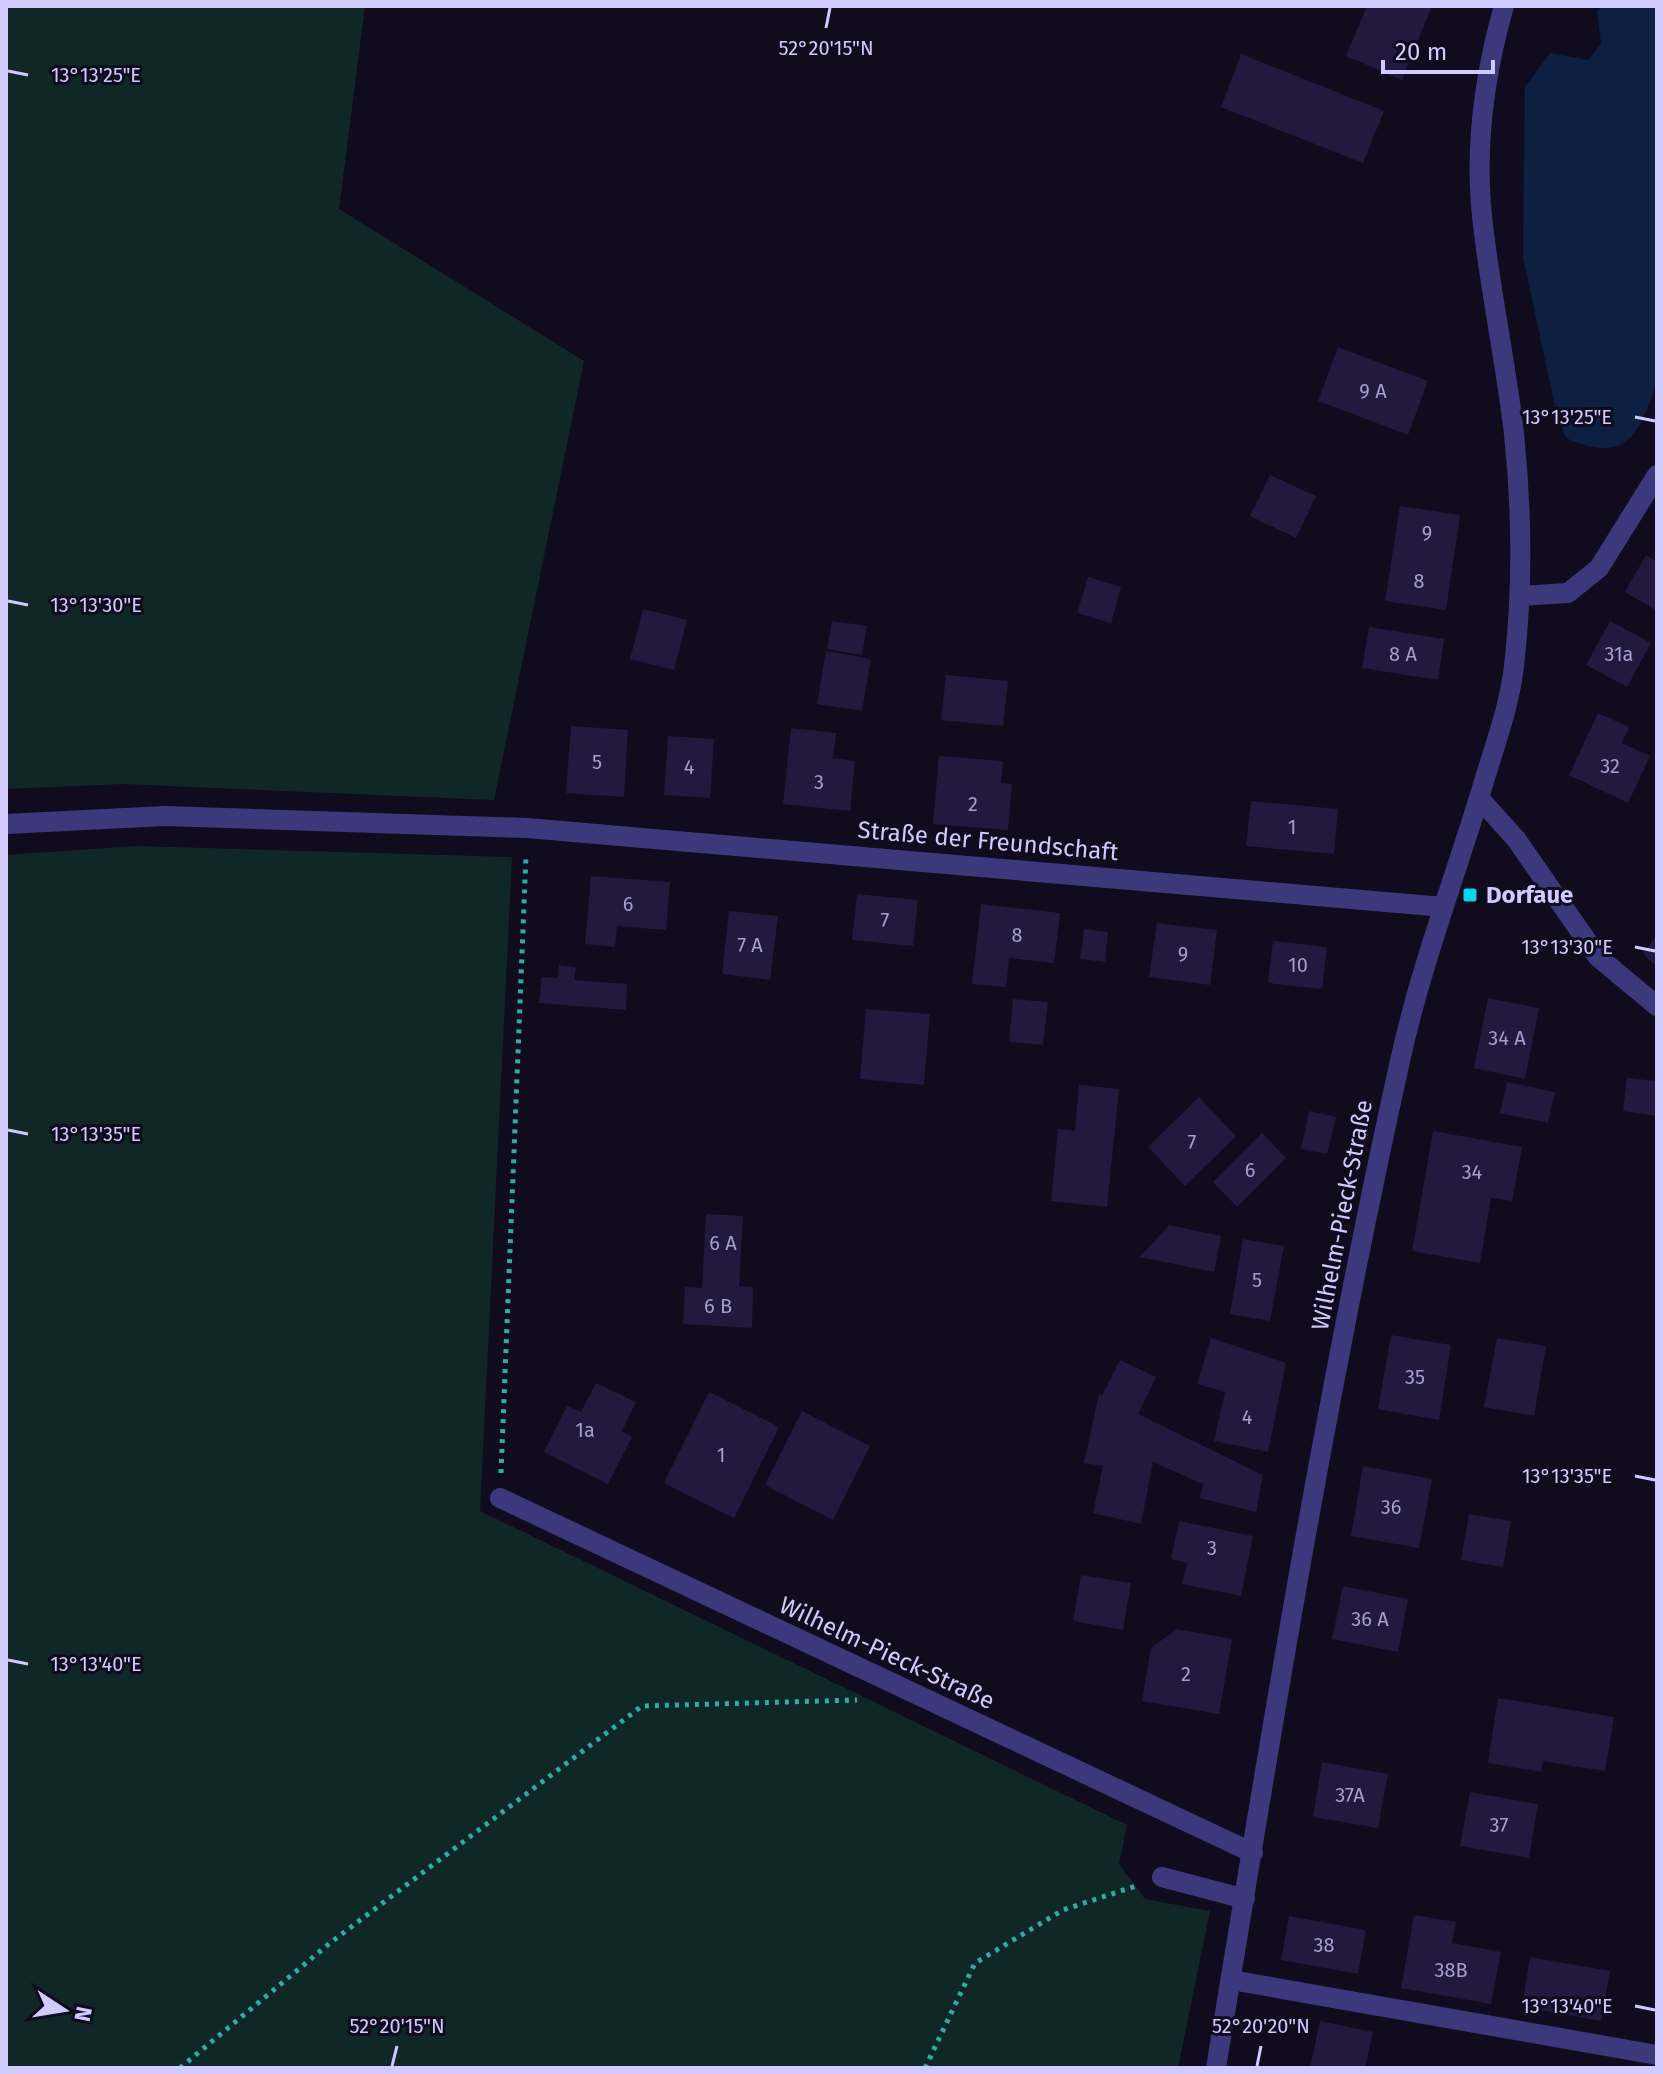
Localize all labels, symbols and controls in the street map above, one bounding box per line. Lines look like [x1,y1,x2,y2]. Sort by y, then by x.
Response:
scale bar [1383,24,1493,74]
text: 52°20'15"N [778,36,874,60]
text: 20 m [1395,38,1447,66]
text: 13°13'25"E [51,63,141,87]
house number: 9 A [1359,379,1387,403]
text: 13°13'25"E [1522,405,1612,429]
house number: 9 [1422,521,1432,545]
house number: 8 [1413,569,1425,593]
text: 13°13'30"E [50,593,142,617]
house number: 8 A [1389,642,1417,666]
house number: 31a [1604,642,1634,666]
house number: 5 [592,750,602,774]
house number: 32 [1600,754,1620,778]
house number: 4 [684,755,695,779]
house number: 3 [814,770,824,794]
house number: 2 [968,792,978,816]
house number: 1 [1288,815,1296,839]
street label: Straße der Freundschaft [857,816,1120,866]
place label: Dorfaue [1486,881,1573,909]
marker: Dorfaue [1461,886,1479,904]
house number: 6 [623,892,633,916]
house number: 7 [881,908,890,932]
house number: 8 [1011,923,1023,947]
house number: 7 A [737,933,763,957]
text: 13°13'30"E [1521,935,1613,959]
house number: 9 [1178,942,1188,966]
house number: 10 [1288,953,1308,977]
house number: 34 A [1488,1026,1526,1050]
street label: Wilhelm-Pieck-Straße [1306,1097,1378,1333]
text: 13°13'35"E [51,1122,141,1146]
house number: 7 [1188,1130,1197,1154]
house number: 6 [1245,1158,1255,1182]
house number: 34 [1462,1160,1483,1184]
house number: 6 A [709,1231,737,1255]
house number: 5 [1252,1268,1262,1292]
house number: 6 B [704,1294,732,1318]
house number: 35 [1405,1365,1425,1389]
house number: 4 [1242,1405,1253,1429]
house number: 1a [575,1418,595,1442]
house number: 1 [717,1443,725,1467]
text: 13°13'35"E [1522,1464,1612,1488]
house number: 36 [1381,1495,1401,1519]
house number: 3 [1207,1536,1217,1560]
street label: Wilhelm-Pieck-Straße [775,1591,999,1715]
house number: 36 A [1351,1607,1389,1631]
text: 13°13'40"E [50,1652,142,1676]
house number: 2 [1181,1662,1191,1686]
house number: 37A [1335,1783,1365,1807]
house number: 37 [1490,1813,1508,1837]
house number: 38 [1314,1933,1335,1957]
house number: 38B [1434,1958,1468,1982]
north arrow [24,1970,104,2050]
text: 13°13'40"E [1521,1994,1613,2018]
text: N [68,2004,98,2024]
text: 52°20'15"N [349,2014,445,2038]
text: 52°20'20"N [1212,2014,1310,2038]

